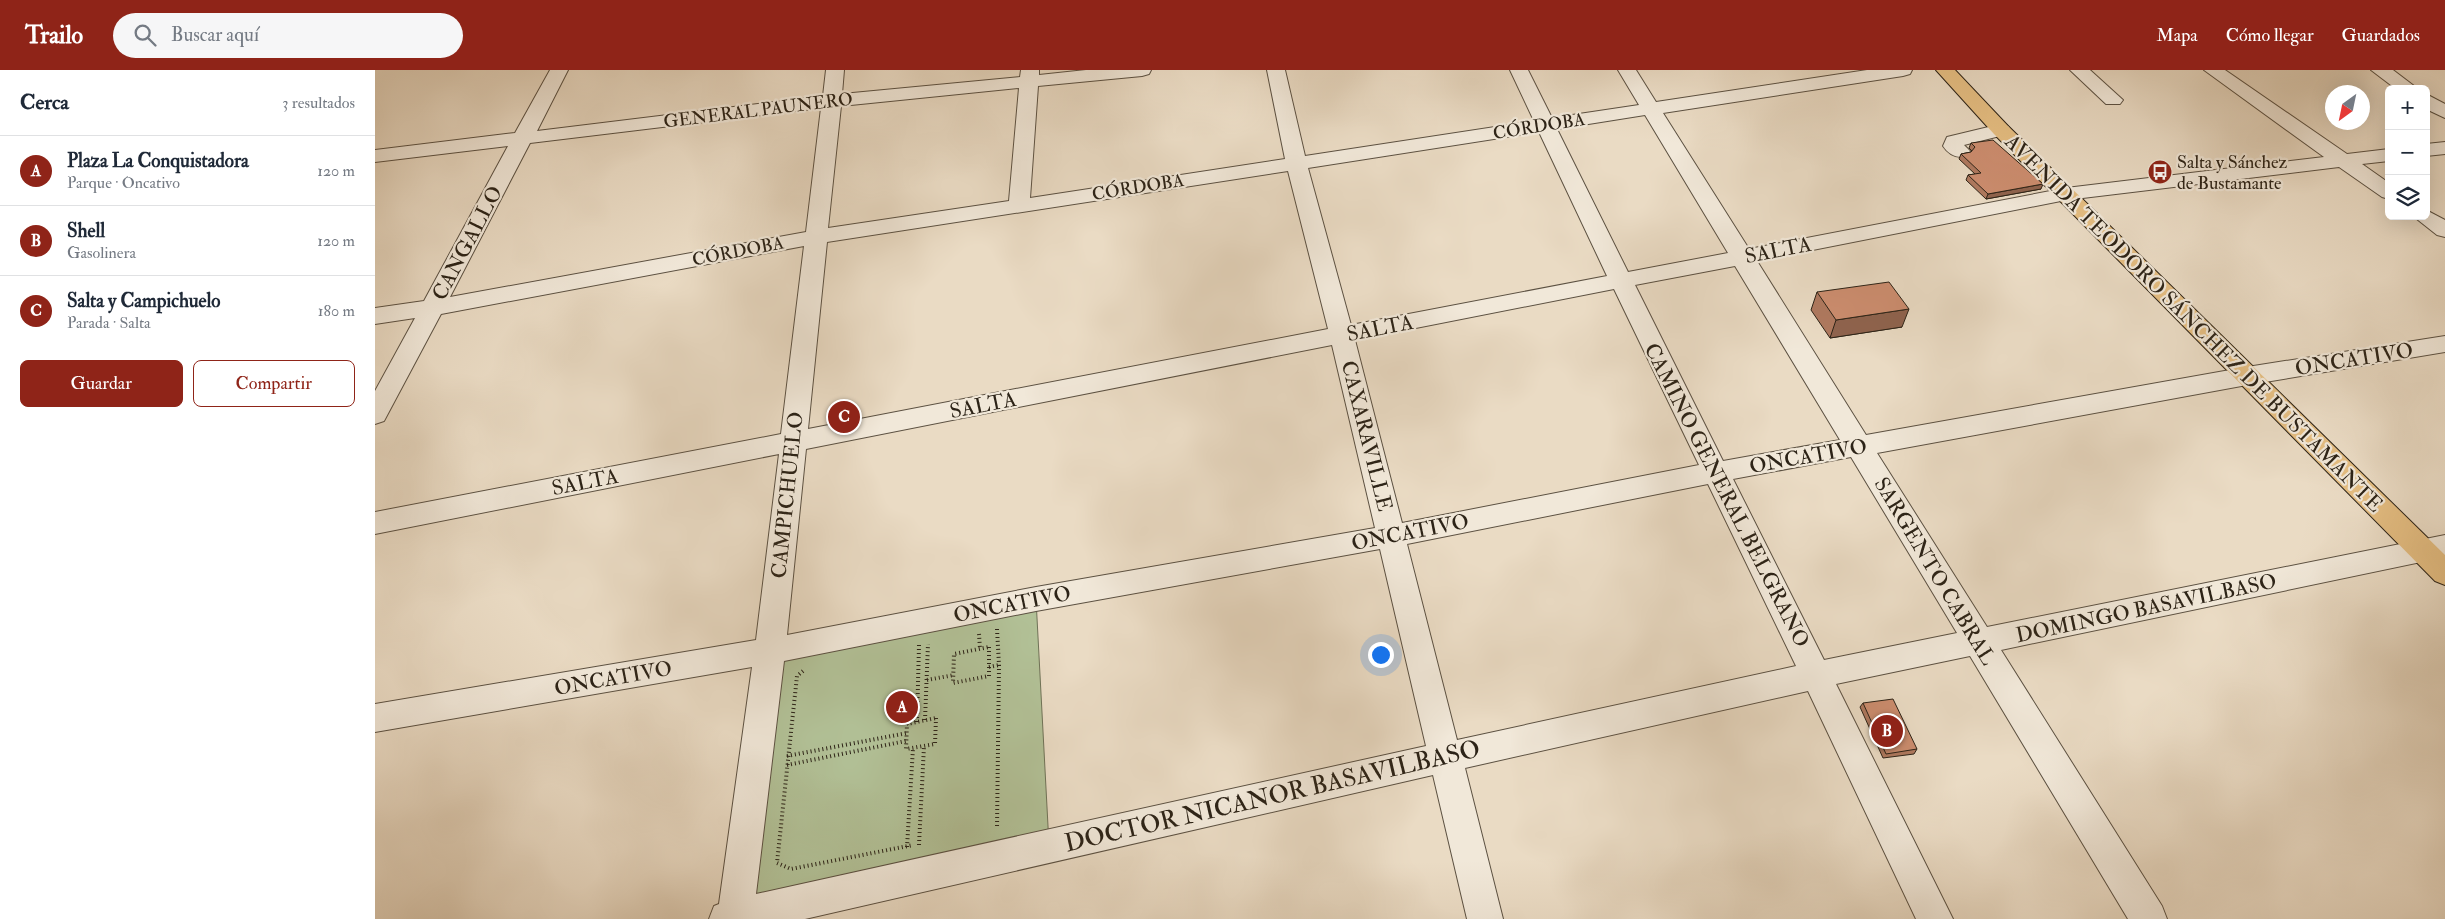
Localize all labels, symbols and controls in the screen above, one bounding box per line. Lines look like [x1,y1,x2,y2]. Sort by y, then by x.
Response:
search box [113,13,463,58]
text: Trailo [25,20,83,51]
icon: search [131,21,159,49]
text: Buscar aquí [171,23,259,47]
text: Mapa [2157,24,2198,47]
text: Cómo llegar [2226,24,2314,47]
text: Guardados [2342,24,2420,47]
north arrow [2325,85,2370,130]
map controls [2385,85,2430,220]
button: + [2385,85,2430,130]
street label: GENERAL PAUNERO [662,87,854,134]
text: Cerca [20,89,69,116]
text: 3 resultados [282,93,355,113]
street label: CÓRDOBA [1491,108,1587,145]
street label: AVENIDA TEODORO SÁNCHEZ DE BUSTAMANTE [1998,128,2388,518]
button: − [2385,130,2430,175]
text: Plaza La Conquistadora [67,149,249,173]
place label: Salta y Sánchez de Bustamante [2177,151,2287,195]
bus stop icon: Salta y Sánchez de Bustamante [2147,159,2173,185]
text: A [31,161,41,181]
text: 120 m [317,161,355,181]
street label: CÓRDOBA [1090,169,1186,206]
text: Parque · Oncativo [67,173,180,193]
button: layers [2385,175,2430,220]
street label: CANGALLO [426,181,509,305]
text: Shell [67,219,105,243]
text: B [31,231,41,251]
text: 120 m [317,231,355,251]
street label: CÓRDOBA [690,231,786,272]
street label: SALTA [1743,231,1814,270]
text: Gasolinera [67,243,136,263]
text: Salta y Campichuelo [67,289,220,313]
text: C [30,301,42,321]
text: 180 m [318,301,355,321]
street label: SALTA [1345,309,1416,348]
text: Parada · Salta [67,313,151,333]
street label: ONCATIVO [2293,337,2415,382]
street label: CAMINO GENERAL BELGRANO [1638,339,1815,652]
street label: CAXARAVILLE [1335,358,1398,514]
button: Guardar [20,360,183,407]
button: Compartir [193,360,355,407]
street label: SALTA [948,386,1019,425]
pin: C [828,398,860,436]
street label: CAMPICHUELO [765,410,810,580]
street label: ONCATIVO [1747,433,1869,480]
street label: SALTA [550,463,621,502]
street label: SARGENTO CABRAL [1868,472,2001,670]
street label: ONCATIVO [1349,508,1471,557]
street label: DOMINGO BASAVILBASO [2013,568,2279,649]
street label: ONCATIVO [951,580,1073,629]
your location [1368,642,1394,668]
street label: ONCATIVO [552,655,674,702]
pin: A [886,688,918,726]
pin: B [1871,712,1903,750]
street label: DOCTOR NICANOR BASAVILBASO [1062,733,1483,859]

